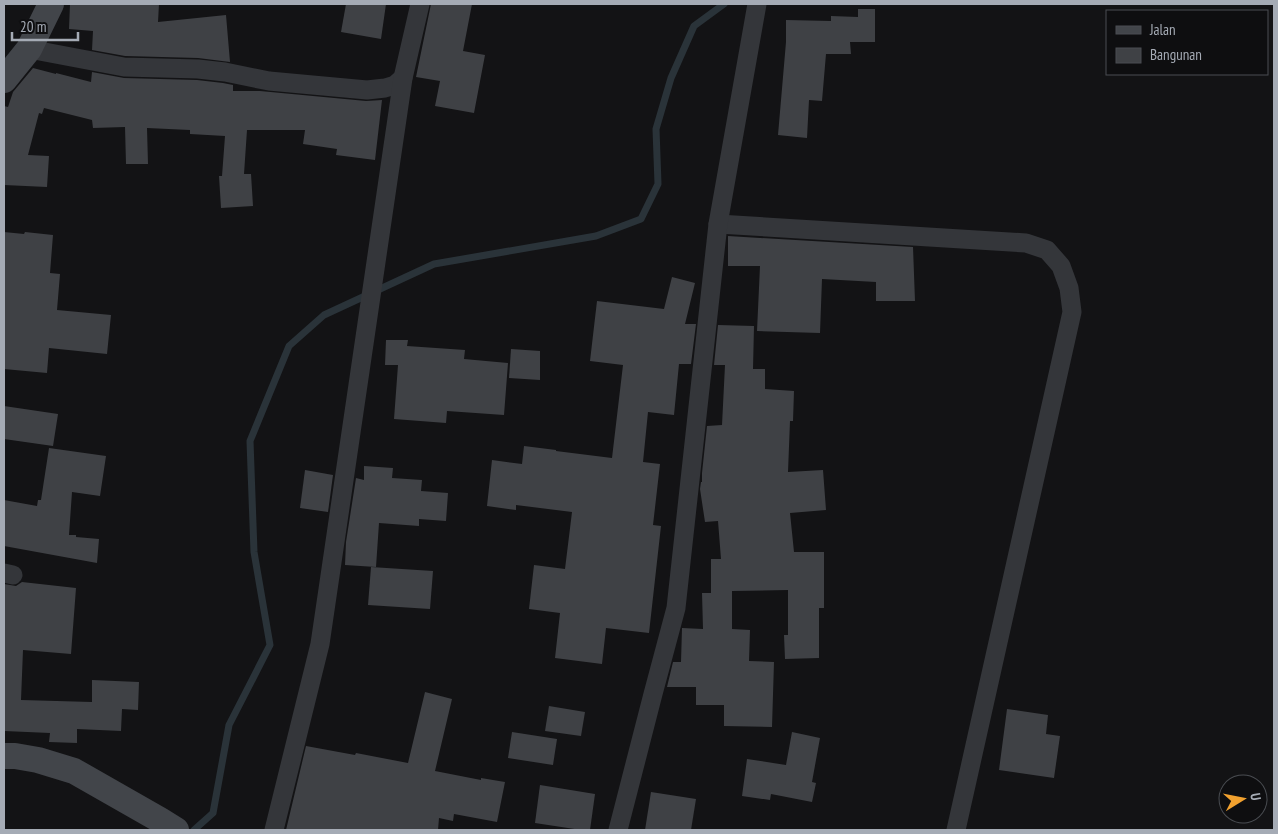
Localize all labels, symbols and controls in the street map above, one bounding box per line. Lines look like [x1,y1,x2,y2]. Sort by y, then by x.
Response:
scale bar [12,10,79,42]
legend [1106,10,1268,75]
text: 20 m [20,17,46,36]
text: Jalan [1149,20,1176,39]
text: Bangunan [1150,45,1202,64]
north arrow [1218,774,1268,824]
text: U [1246,792,1265,802]

